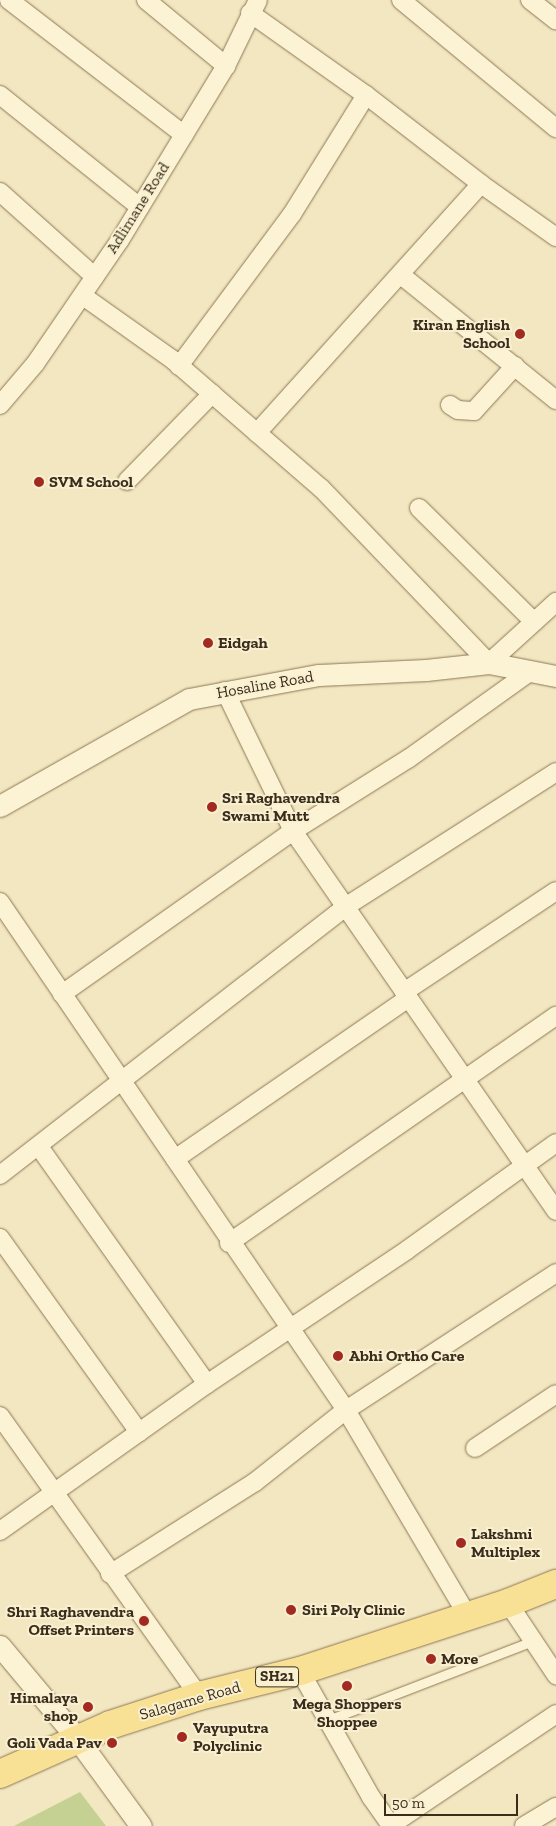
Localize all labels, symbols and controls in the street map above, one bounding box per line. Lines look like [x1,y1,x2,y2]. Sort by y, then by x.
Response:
street label: Adlimane Road [102,159,174,257]
place label: Kiran English School [413,315,510,353]
marker: Kiran English School [514,328,526,340]
place label: SVM School [49,472,133,492]
marker: SVM School [33,476,45,488]
place label: Eidgah [218,633,268,653]
marker: Eidgah [202,637,214,649]
street label: Hosaline Road [215,667,315,703]
place label: Sri Raghavendra Swami Mutt [222,788,340,826]
marker: Sri Raghavendra Swami Mutt [206,801,218,813]
place label: Abhi Ortho Care [349,1346,465,1366]
marker: Abhi Ortho Care [331,1349,345,1363]
place label: Lakshmi Multiplex [471,1524,540,1562]
marker: Lakshmi Multiplex [455,1537,467,1549]
place label: Siri Poly Clinic [302,1600,405,1620]
place label: Shri Raghavendra Offset Printers [7,1602,134,1640]
marker: Siri Poly Clinic [284,1603,298,1617]
marker: Shri Raghavendra Offset Printers [138,1615,150,1627]
place label: More [441,1649,478,1669]
marker: More [425,1653,437,1665]
road number: SH21 [254,1664,300,1690]
street label: Salagame Road [137,1677,243,1725]
marker: Mega Shoppers Shoppee [341,1680,353,1692]
place label: Himalaya shop [10,1688,78,1726]
place label: Mega Shoppers Shoppee [293,1694,401,1732]
marker: Himalaya shop [82,1701,94,1713]
place label: Vayuputra Polyclinic [193,1718,269,1756]
marker: Vayuputra Polyclinic [175,1730,189,1744]
place label: Goli Vada Pav [6,1733,102,1753]
marker: Goli Vada Pav [106,1737,118,1749]
scale bar [386,1784,520,1816]
text: 50 m [392,1794,425,1812]

